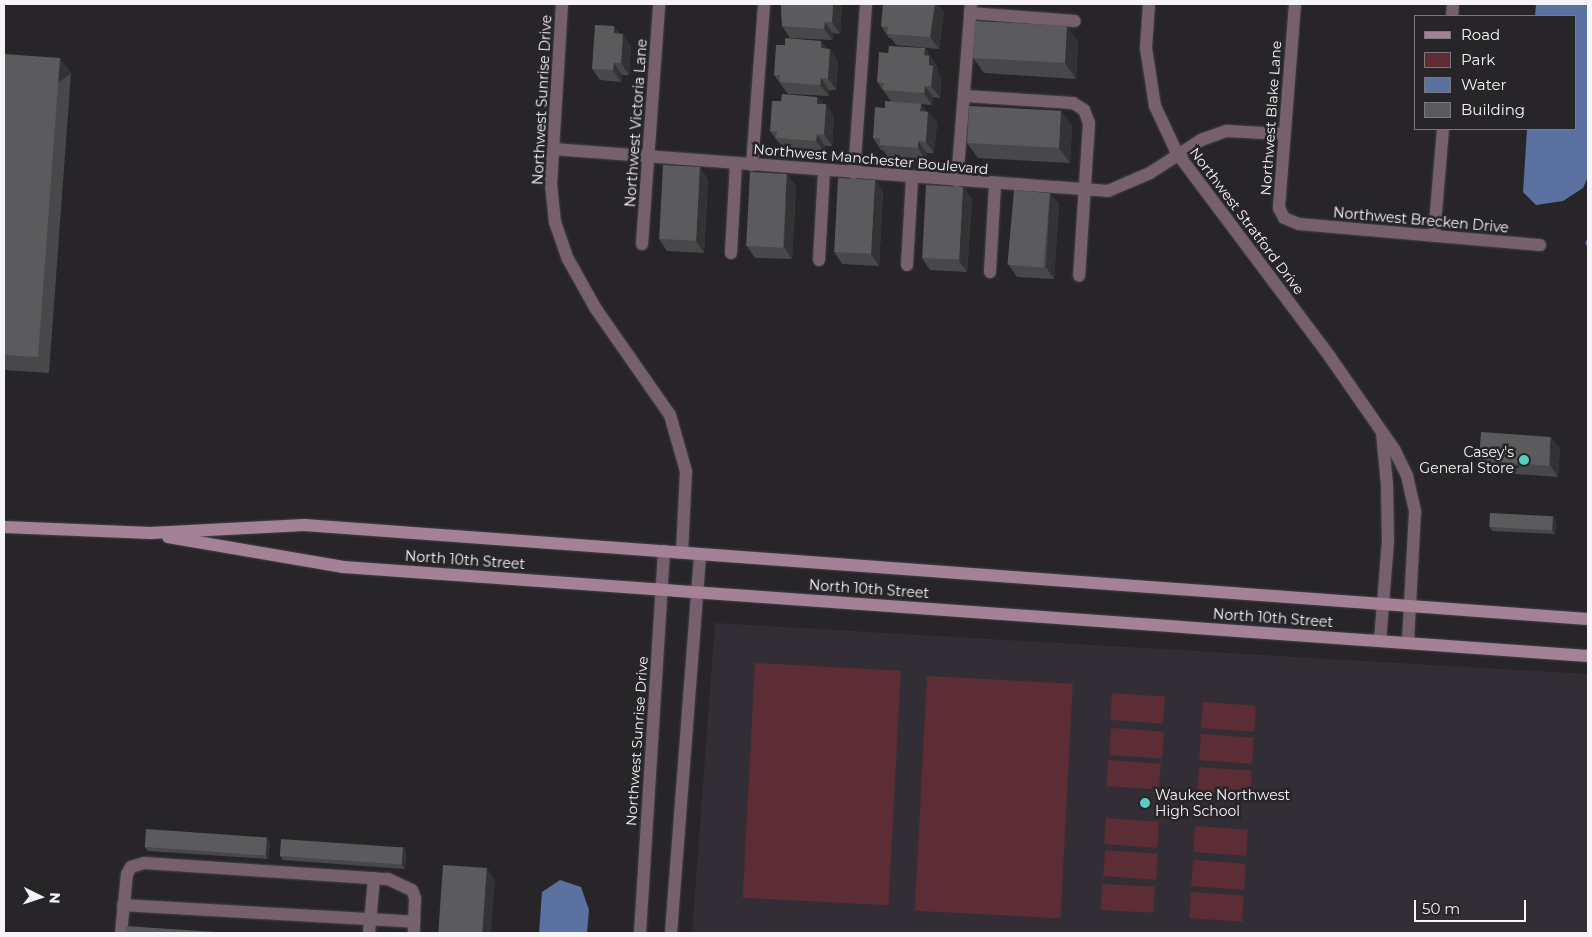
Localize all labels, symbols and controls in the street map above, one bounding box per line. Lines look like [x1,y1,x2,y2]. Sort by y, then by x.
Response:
street label: Northwest Sunrise Drive [529,15,555,185]
legend [1414,15,1577,130]
text: Road [1461,25,1500,44]
street label: Northwest Victoria Lane [622,38,650,208]
street label: Northwest Blake Lane [1257,40,1285,196]
text: Park [1461,50,1495,69]
text: Water [1461,75,1507,94]
text: Building [1461,100,1525,119]
street label: Northwest Manchester Boulevard [753,140,989,178]
street label: Northwest Stratford Drive [1186,144,1308,298]
street label: Northwest Brecken Drive [1332,204,1510,236]
place label: Casey's General Store [1419,444,1514,477]
marker: Casey's General Store [1518,454,1530,466]
street label: North 10th Street [404,547,526,573]
street label: North 10th Street [808,576,930,602]
street label: North 10th Street [1212,605,1334,631]
street label: Northwest Sunrise Drive [623,656,651,826]
place label: Waukee Northwest High School [1155,787,1290,820]
marker: Waukee Northwest High School [1139,797,1151,809]
north arrow [15,872,65,922]
scale bar [1417,890,1530,922]
text: N [46,892,64,904]
text: 50 m [1422,899,1460,918]

